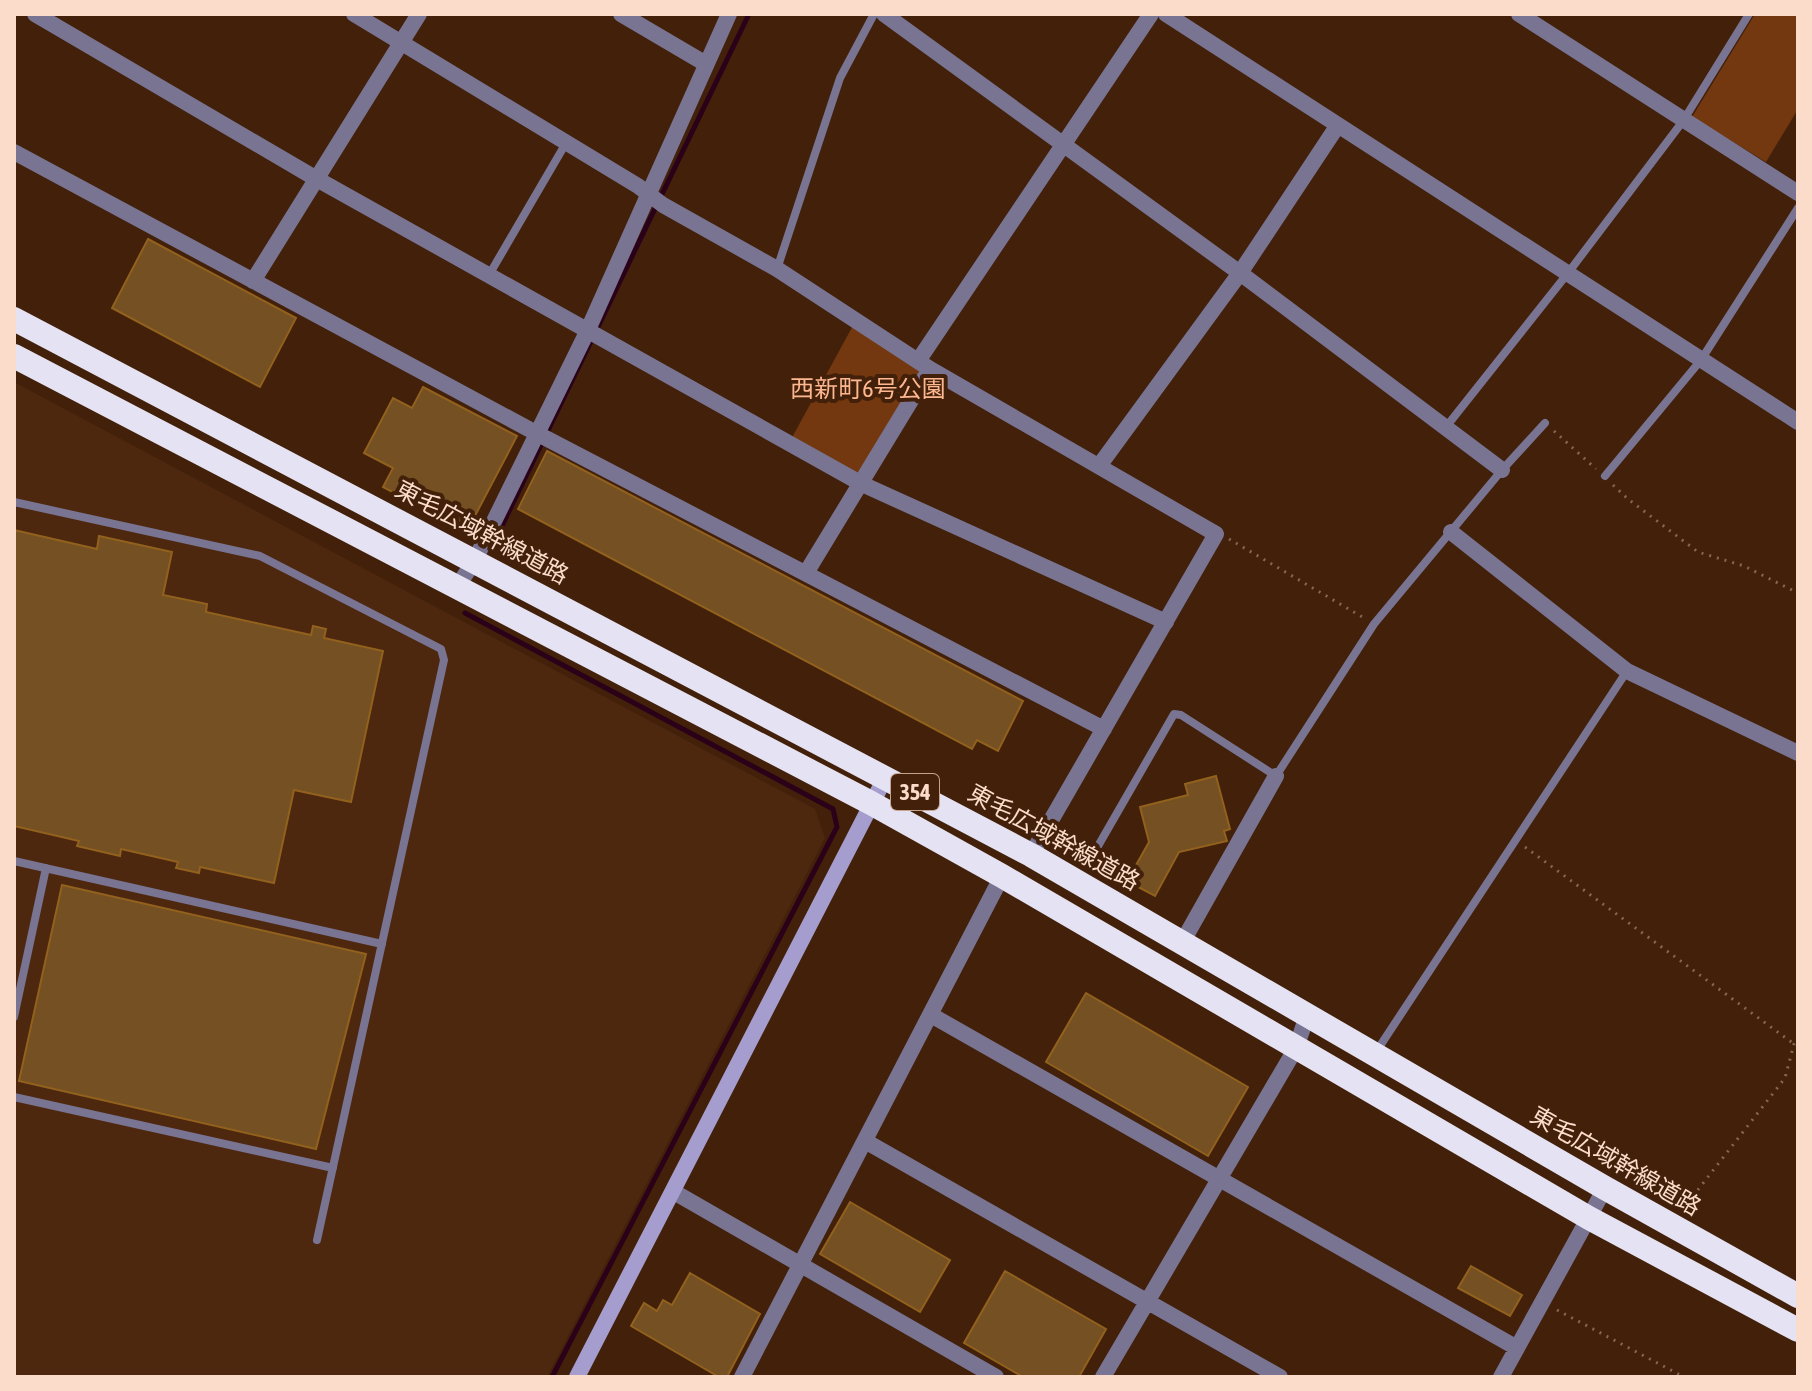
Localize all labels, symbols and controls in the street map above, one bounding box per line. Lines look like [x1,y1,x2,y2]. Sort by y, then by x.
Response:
park label: 西新町6号公園 [790,375,946,402]
street label: 東毛広域幹線道路 [391,475,573,589]
road number: 354 [891,774,939,810]
street label: 東毛広域幹線道路 [963,779,1145,895]
street label: 東毛広域幹線道路 [1526,1101,1706,1221]

